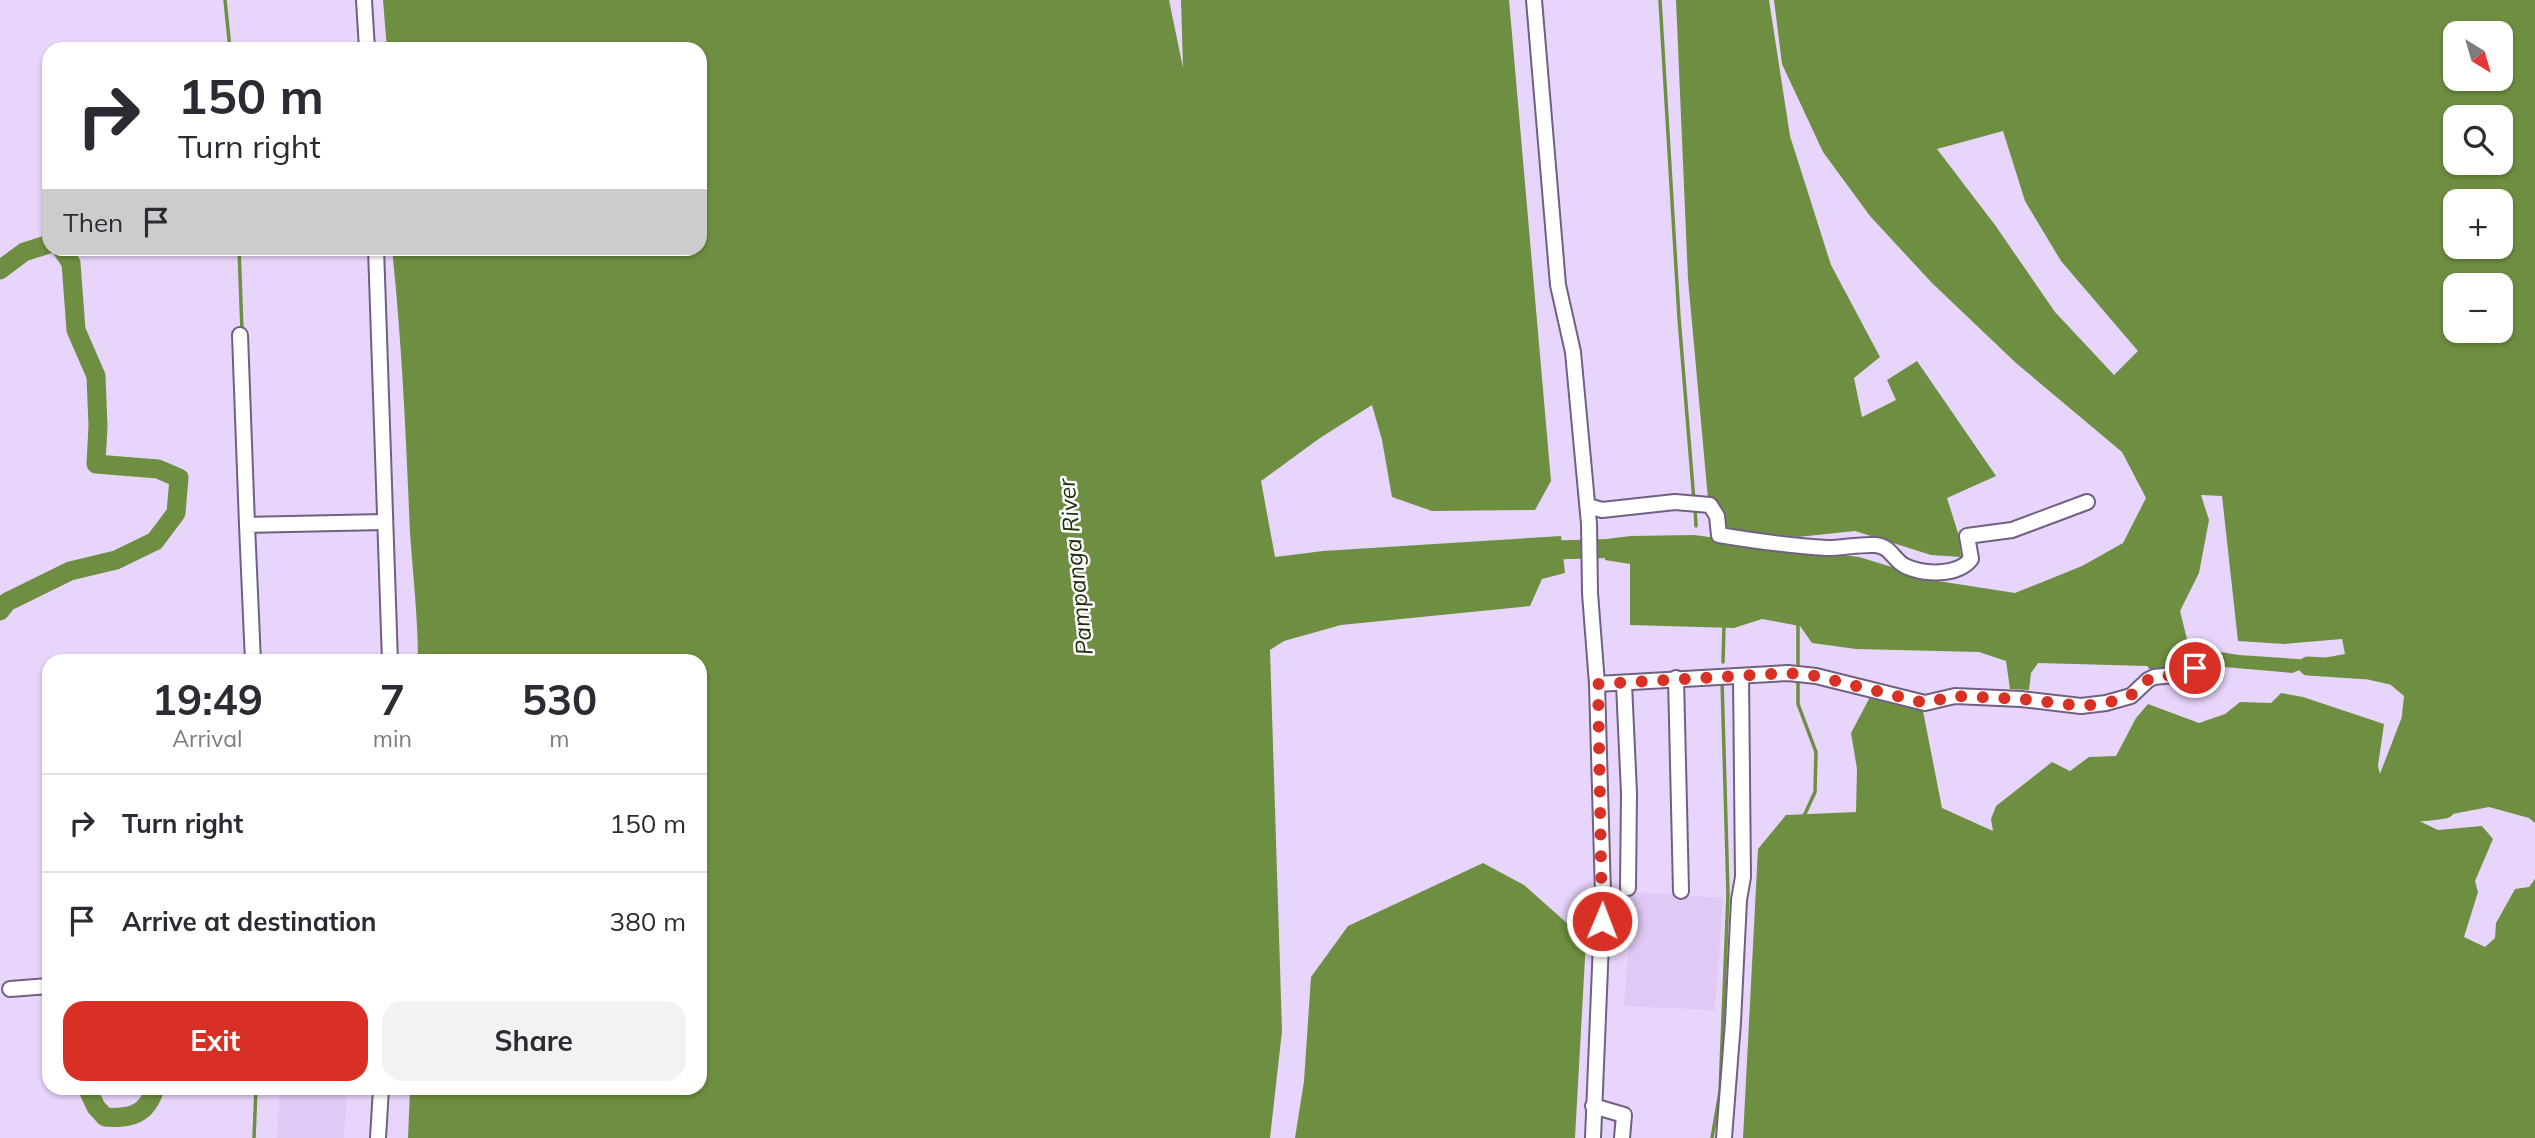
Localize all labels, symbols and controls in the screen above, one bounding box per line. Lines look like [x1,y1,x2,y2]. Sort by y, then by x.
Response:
north arrow [2443,21,2513,91]
map controls [2443,21,2513,343]
text: 150 m [178,65,324,126]
icon: right [63,70,154,161]
button: search [2443,105,2513,175]
text: Turn right [178,126,321,166]
button: + [2443,189,2513,259]
icon: arrive [137,203,175,241]
text: Then [63,206,123,239]
button: − [2443,273,2513,343]
water label: Pampanga River [1051,476,1099,657]
pin [2165,638,2225,698]
icon: arrive [2176,649,2214,687]
text: 19:49 [152,673,263,726]
text: 7 [380,673,405,726]
text: 530 [522,673,597,726]
text: Arrival [172,724,243,753]
text: min [373,724,412,753]
text: m [549,724,570,753]
icon: right [63,804,101,842]
text: Turn right [122,807,243,840]
text: 150 m [610,807,686,840]
position arrow [1565,884,1639,958]
icon: arrive [63,902,101,940]
text: Arrive at destination [122,905,377,938]
text: 380 m [610,905,686,938]
button: Exit [63,1001,368,1081]
button: Share [382,1001,686,1081]

